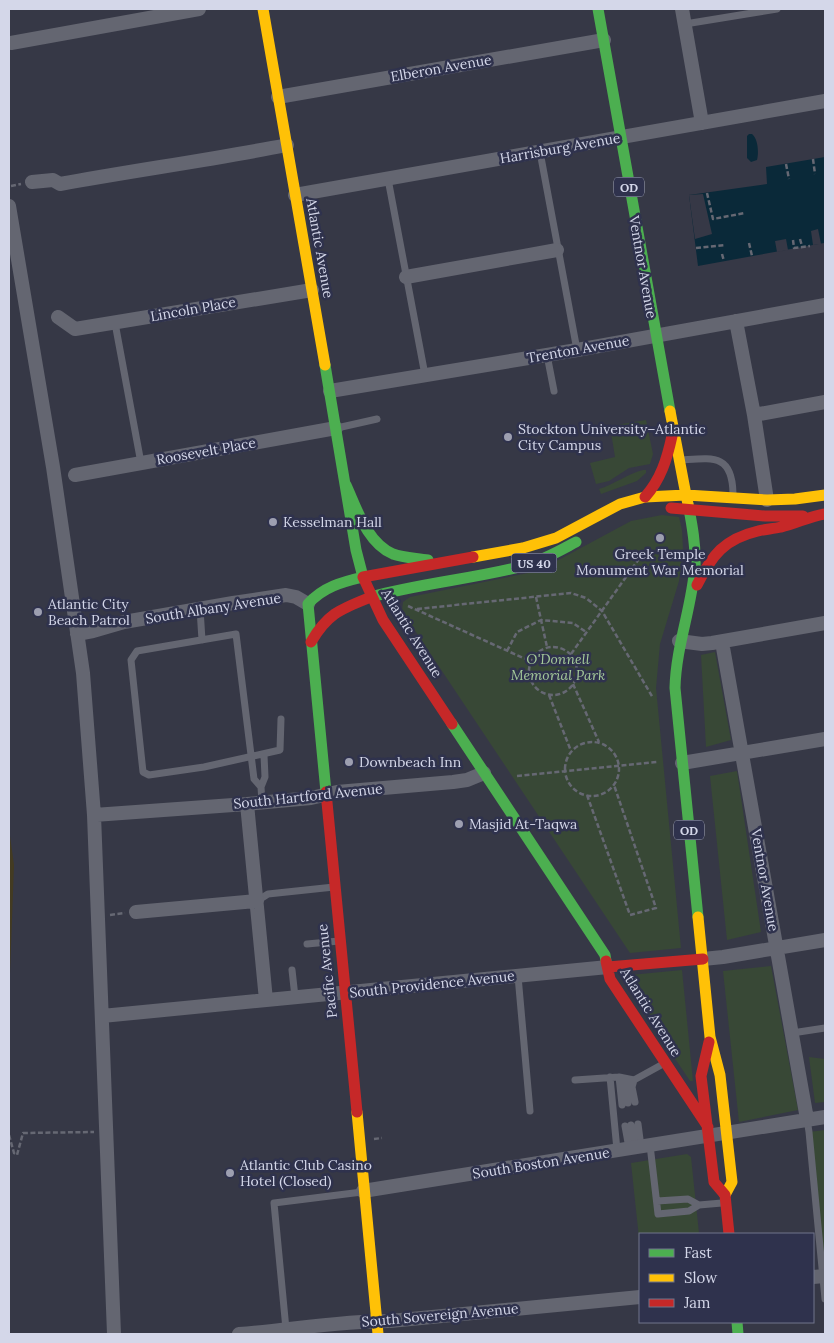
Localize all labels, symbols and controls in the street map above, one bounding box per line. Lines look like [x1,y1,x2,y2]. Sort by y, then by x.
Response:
street label: Elberon Avenue [389,50,493,86]
street label: Harrisburg Avenue [498,128,622,167]
road number: OD [614,178,644,196]
street label: Atlantic Avenue [302,195,338,300]
street label: Ventnor Avenue [625,213,661,320]
street label: Lincoln Place [149,293,238,325]
street label: Trenton Avenue [525,331,631,367]
place label: Stockton University–Atlantic City Campus [518,420,706,454]
marker: Stockton University–Atlantic City Campus [502,431,514,443]
street label: Roosevelt Place [155,433,258,469]
place label: Kesselman Hall [283,513,382,531]
marker: Kesselman Hall [267,516,279,528]
marker: Greek Temple Monument War Memorial [654,532,666,544]
place label: Greek Temple Monument War Memorial [576,545,744,579]
road number: US 40 [512,554,556,572]
street label: Atlantic Avenue [377,584,447,681]
street label: South Albany Avenue [144,588,282,628]
place label: Atlantic City Beach Patrol [47,595,130,629]
marker: Atlantic City Beach Patrol [32,606,44,618]
park label: O'Donnell Memorial Park [511,650,605,684]
place label: Downbeach Inn [359,753,462,771]
marker: Downbeach Inn [343,756,355,768]
street label: South Hartford Avenue [232,779,384,813]
place label: Masjid At-Taqwa [469,815,577,833]
marker: Masjid At-Taqwa [453,818,465,830]
road number: OD [674,820,704,840]
street label: Ventnor Avenue [747,826,783,933]
street label: Pacific Avenue [313,923,341,1019]
street label: Atlantic Avenue [616,963,686,1060]
street label: South Providence Avenue [348,966,516,1002]
street label: South Boston Avenue [471,1143,611,1183]
place label: Atlantic Club Casino Hotel (Closed) [239,1156,372,1190]
marker: Atlantic Club Casino Hotel (Closed) [224,1167,236,1179]
legend [639,1233,814,1323]
text: Fast [684,1243,712,1262]
text: Slow [684,1268,717,1287]
text: Jam [683,1293,711,1312]
street label: South Sovereign Avenue [361,1299,520,1331]

